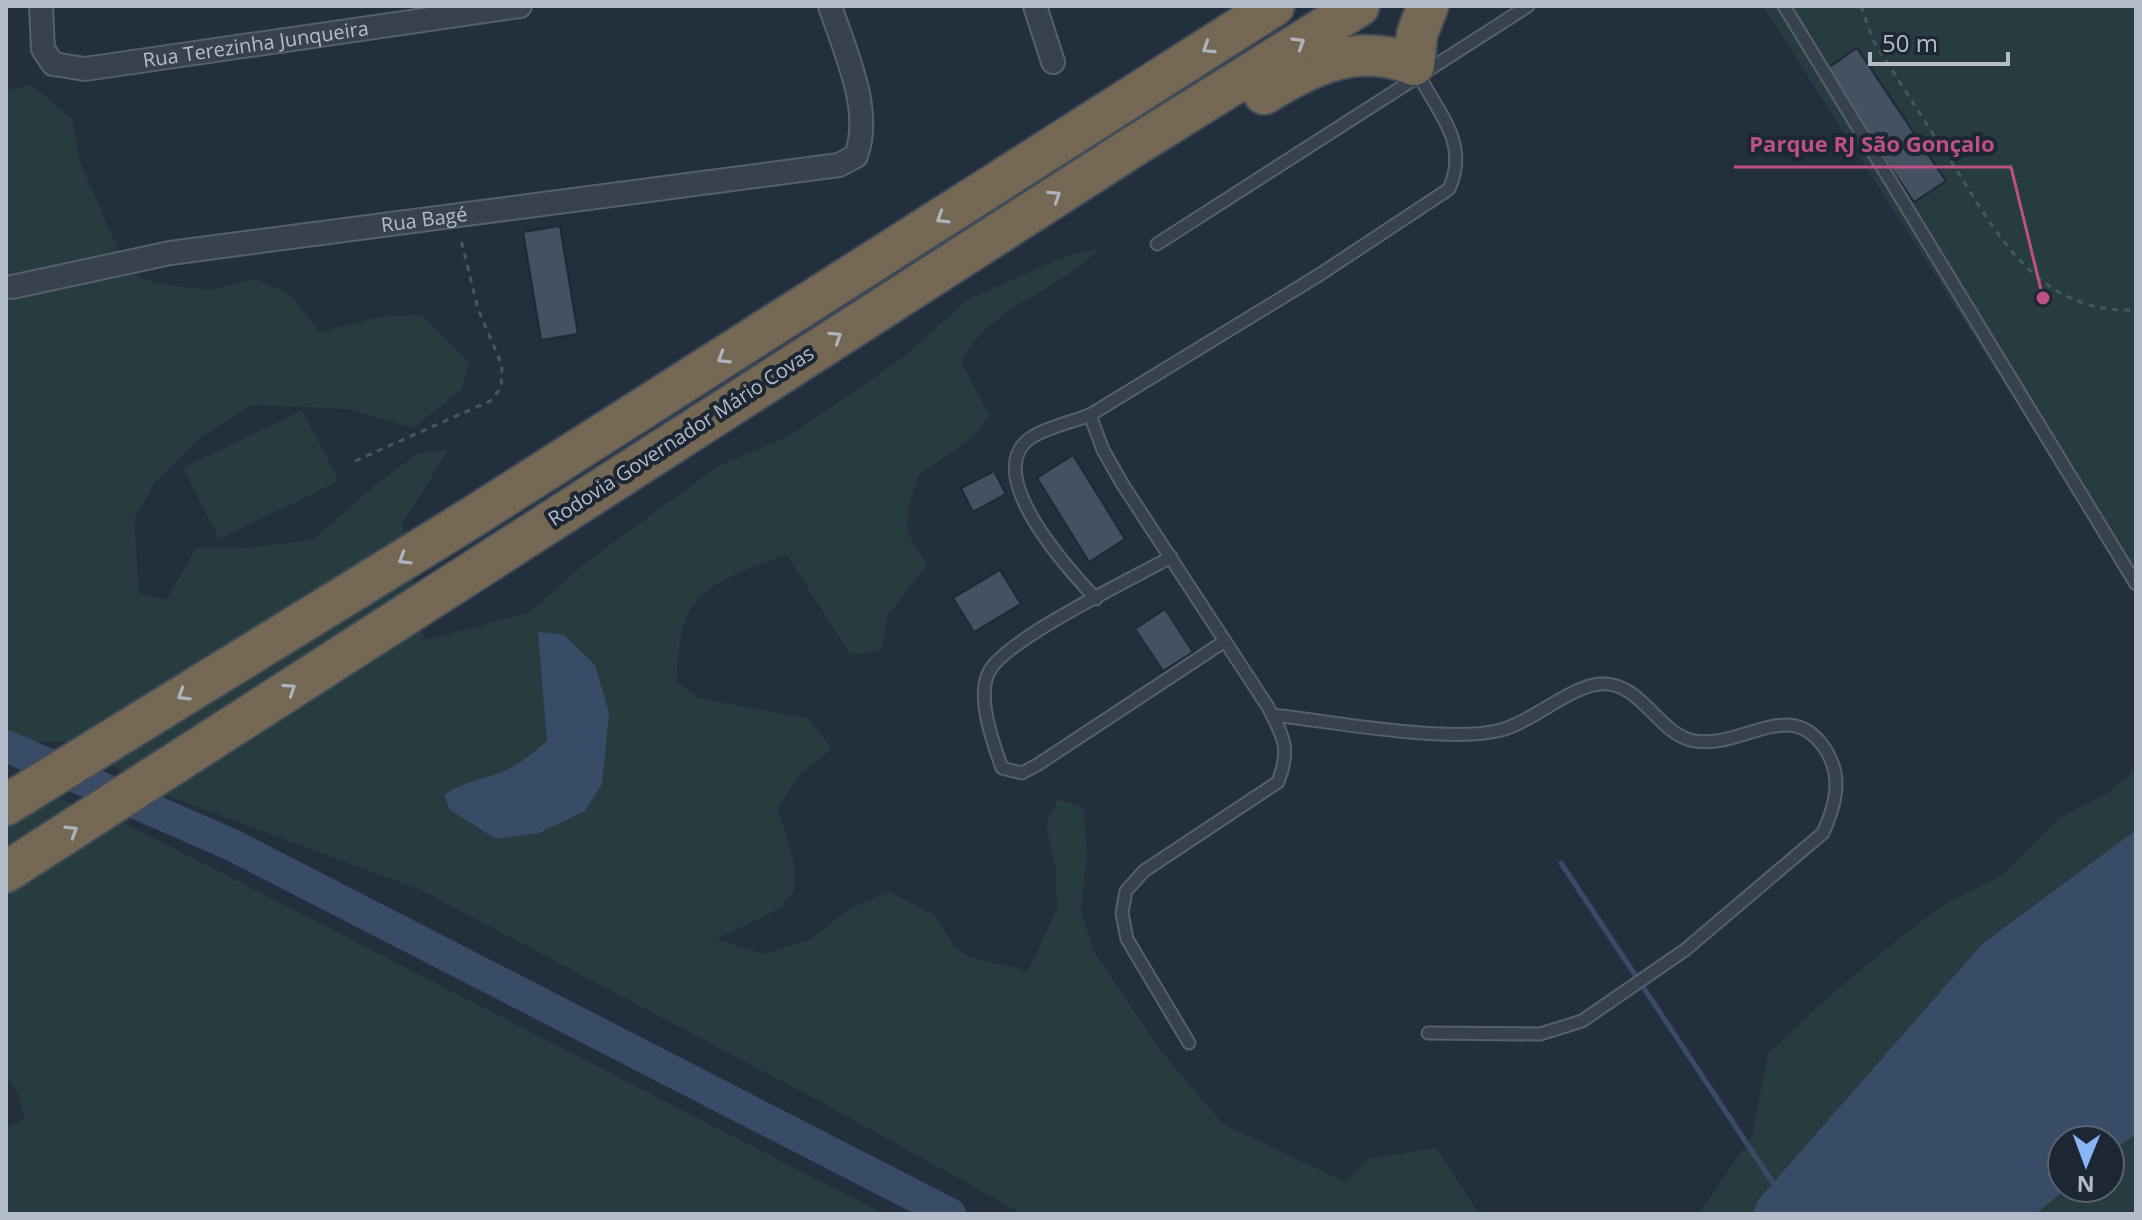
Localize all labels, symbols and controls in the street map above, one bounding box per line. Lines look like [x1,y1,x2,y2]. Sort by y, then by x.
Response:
street label: Rua Terezinha Junqueira [141,14,370,73]
scale bar [1870,16,2008,66]
text: 50 m [1882,26,1938,59]
one-way arrow [1203,38,1217,53]
one-way arrow [1290,38,1305,53]
callout: Parque RJ São Gonçalo [1734,121,2011,167]
text: Parque RJ São Gonçalo [1749,128,1995,158]
one-way arrow [1046,191,1061,206]
street label: Rua Bagé [379,200,469,238]
one-way arrow [936,208,951,223]
one-way arrow [828,331,842,346]
street label: Rodovia Governador Mário Covas [543,339,819,532]
one-way arrow [717,348,731,363]
one-way arrow [398,549,413,565]
one-way arrow [281,684,296,699]
one-way arrow [177,686,192,701]
one-way arrow [64,826,78,841]
north arrow [2046,1124,2126,1204]
text: N [2076,1170,2095,1200]

